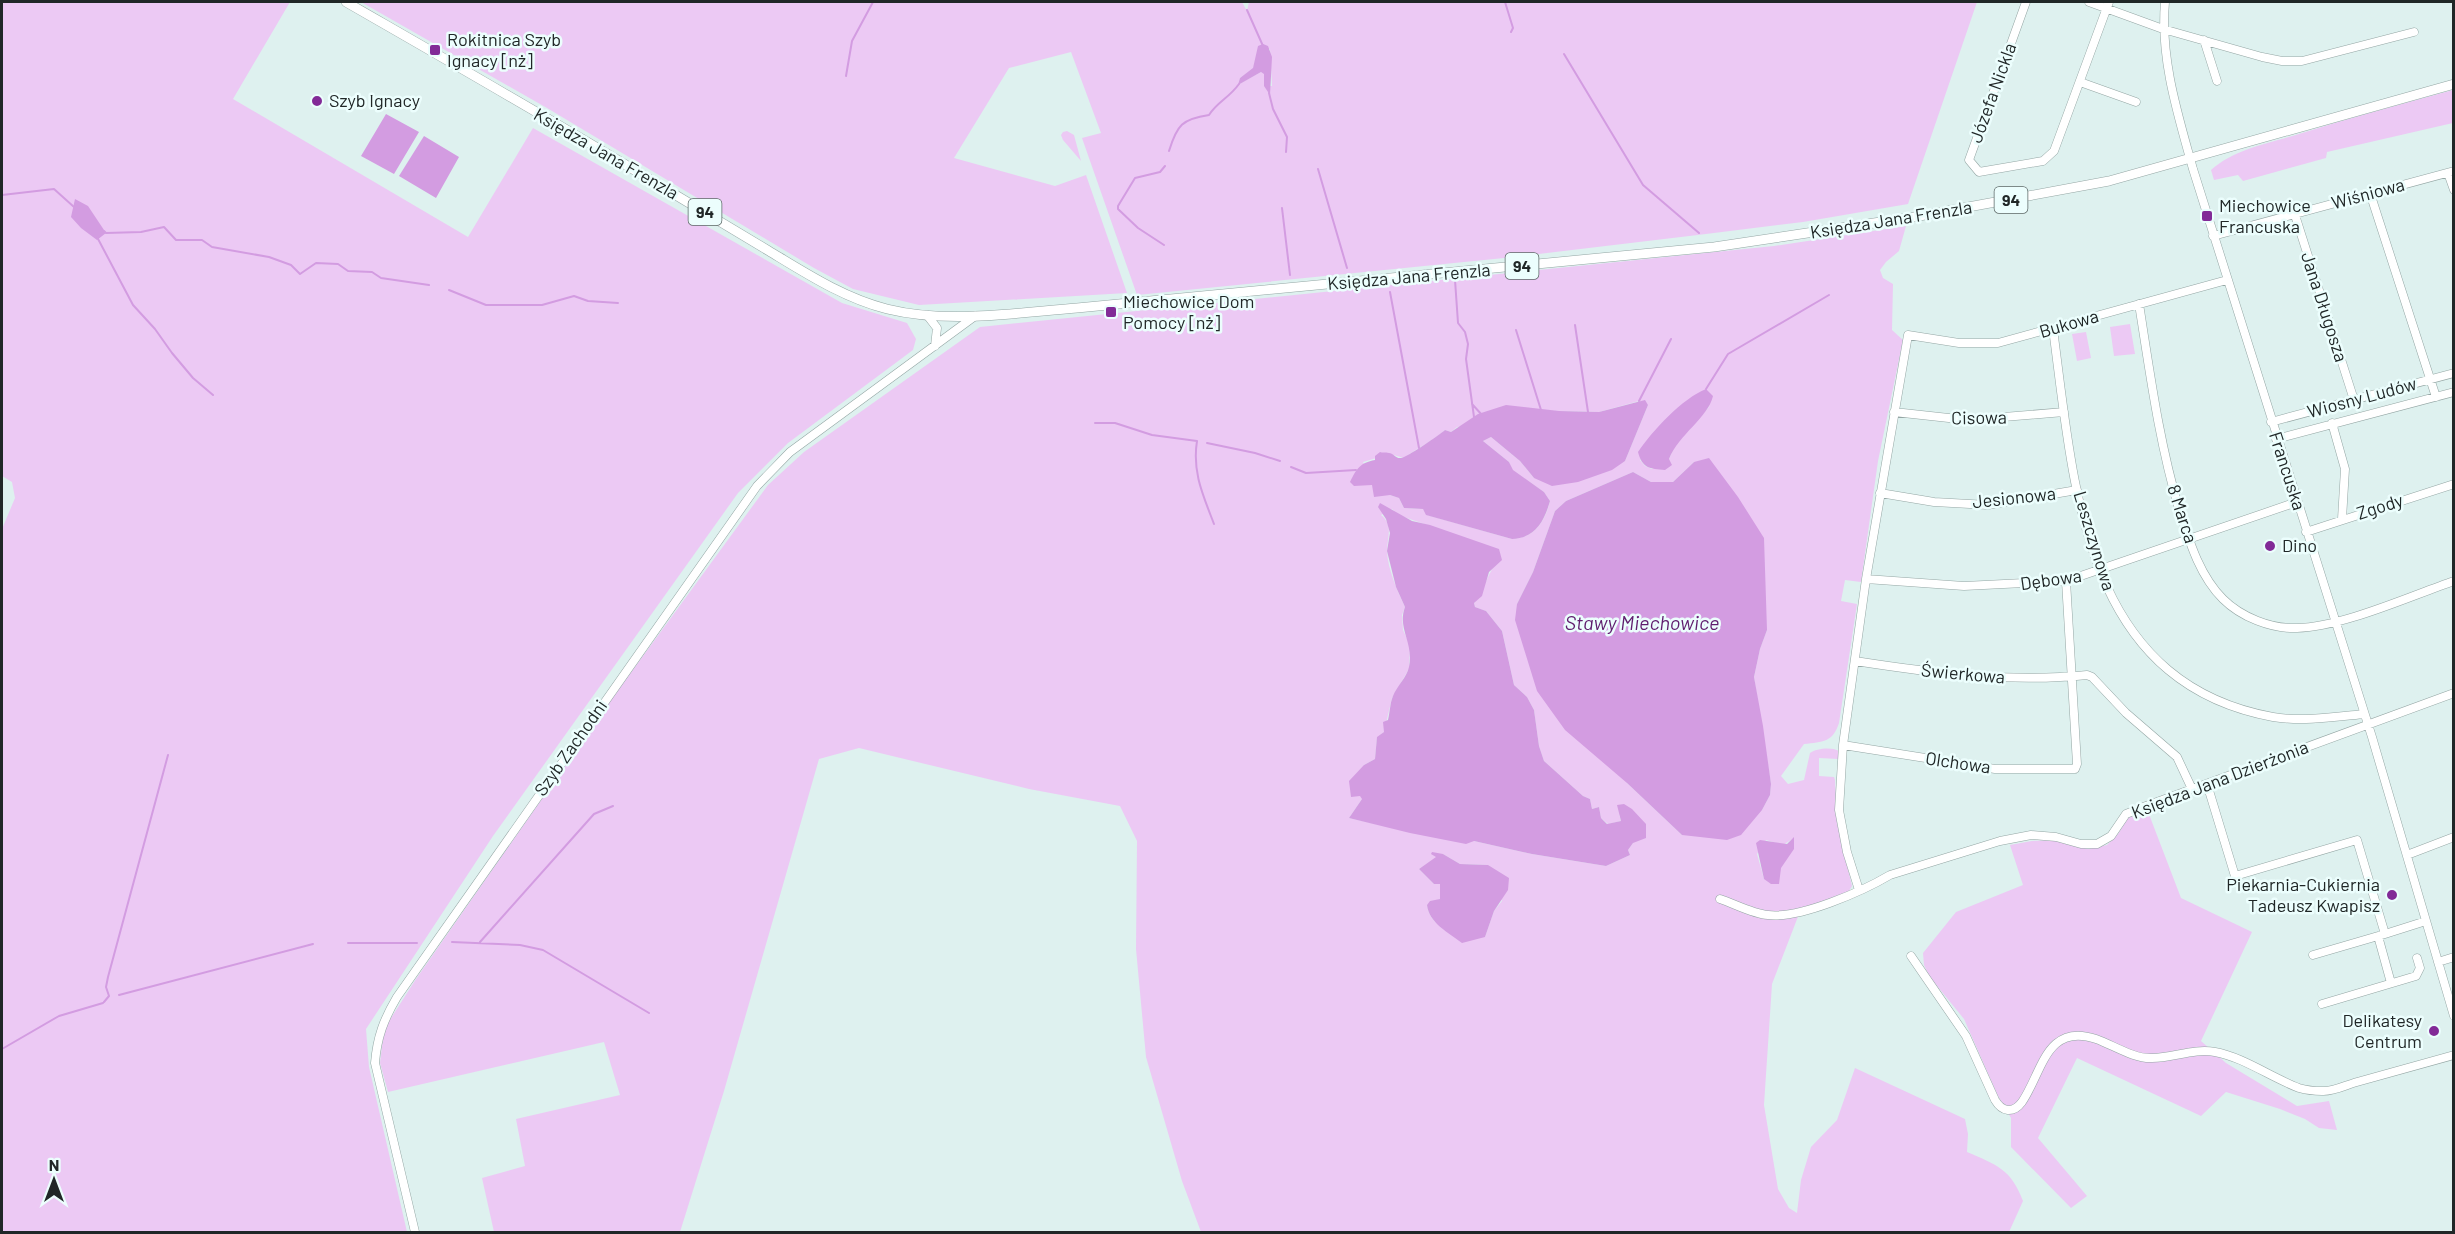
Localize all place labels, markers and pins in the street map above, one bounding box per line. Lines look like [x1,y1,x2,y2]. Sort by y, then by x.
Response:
place label: Rokitnica Szyb Ignacy [nż] [447,28,561,71]
marker: Rokitnica Szyb Ignacy [nż] [428,43,442,57]
place label: Szyb Ignacy [329,89,420,111]
marker: Szyb Ignacy [310,94,324,108]
place label: Miechowice Francuska [2219,194,2311,237]
marker: Miechowice Francuska [2200,209,2214,223]
place label: Miechowice Dom Pomocy [nż] [1123,290,1254,333]
marker: Miechowice Dom Pomocy [nż] [1104,305,1118,319]
place label: Dino [2282,534,2317,556]
marker: Dino [2263,539,2277,553]
place label: Piekarnia-Cukiernia Tadeusz Kwapisz [2226,873,2380,916]
marker: Piekarnia-Cukiernia Tadeusz Kwapisz [2385,888,2399,902]
place label: Delikatesy Centrum [2342,1009,2422,1052]
marker: Delikatesy Centrum [2427,1024,2441,1038]

